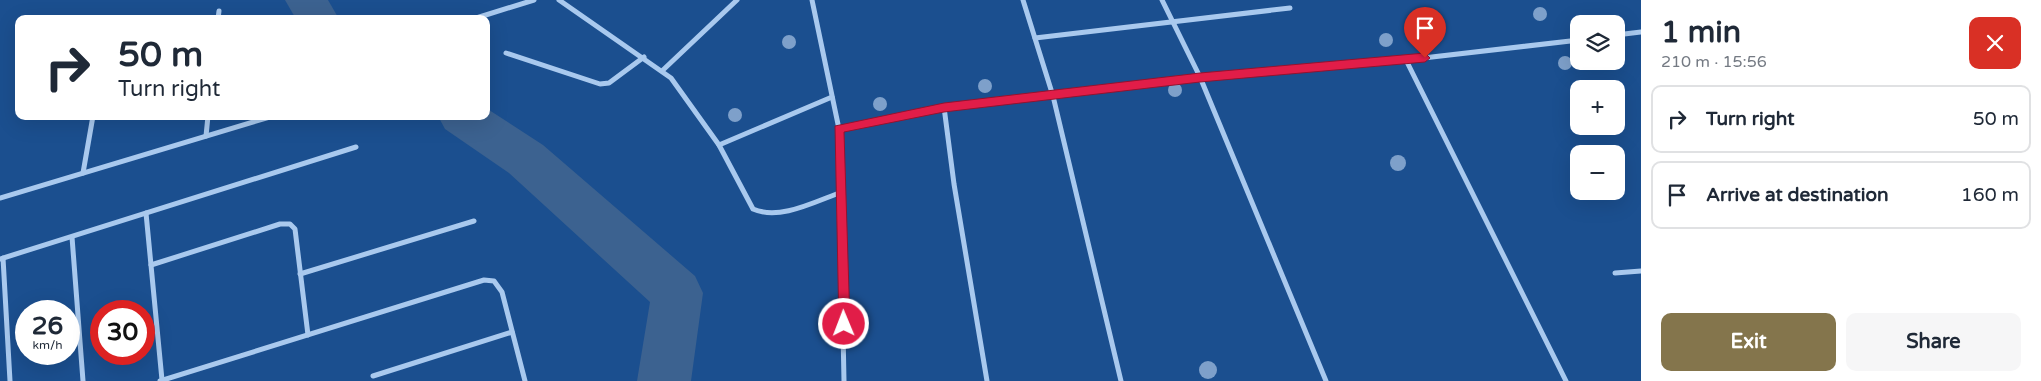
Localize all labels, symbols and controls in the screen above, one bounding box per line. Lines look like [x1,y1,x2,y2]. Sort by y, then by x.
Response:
pin [1404,7,1446,58]
icon: arrive [1411,14,1439,42]
text: 1 min [1661,14,1741,51]
map controls [1570,15,1625,200]
button: layers [1570,15,1625,70]
button: close [1969,17,2021,69]
text: 50 m [118,34,203,76]
icon: right [35,35,100,100]
text: 210 m · 15:56 [1661,52,1767,72]
text: Turn right [118,76,220,102]
button: + [1570,80,1625,135]
icon: right [1663,105,1691,133]
text: Turn right [1706,108,1794,130]
text: 50 m [1973,108,2019,130]
button: − [1570,145,1625,200]
icon: arrive [1663,181,1691,209]
text: Arrive at destination [1706,184,1889,206]
text: 160 m [1961,184,2019,206]
position arrow [817,297,869,349]
speed limit sign: 30 [90,300,155,365]
text: 26 [32,311,63,341]
button: Exit [1661,313,1836,371]
button: Share [1846,313,2021,371]
text: km/h [32,338,63,352]

